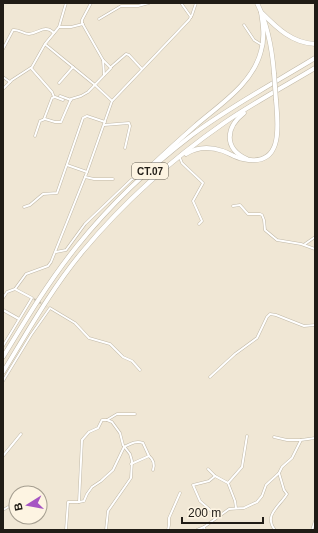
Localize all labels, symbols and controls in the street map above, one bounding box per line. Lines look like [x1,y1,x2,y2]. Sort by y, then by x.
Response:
road number: CT.07 [132,163,168,179]
north arrow [8,485,48,525]
scale bar [182,499,263,525]
text: B [12,502,25,512]
text: 200 m [188,506,221,520]

